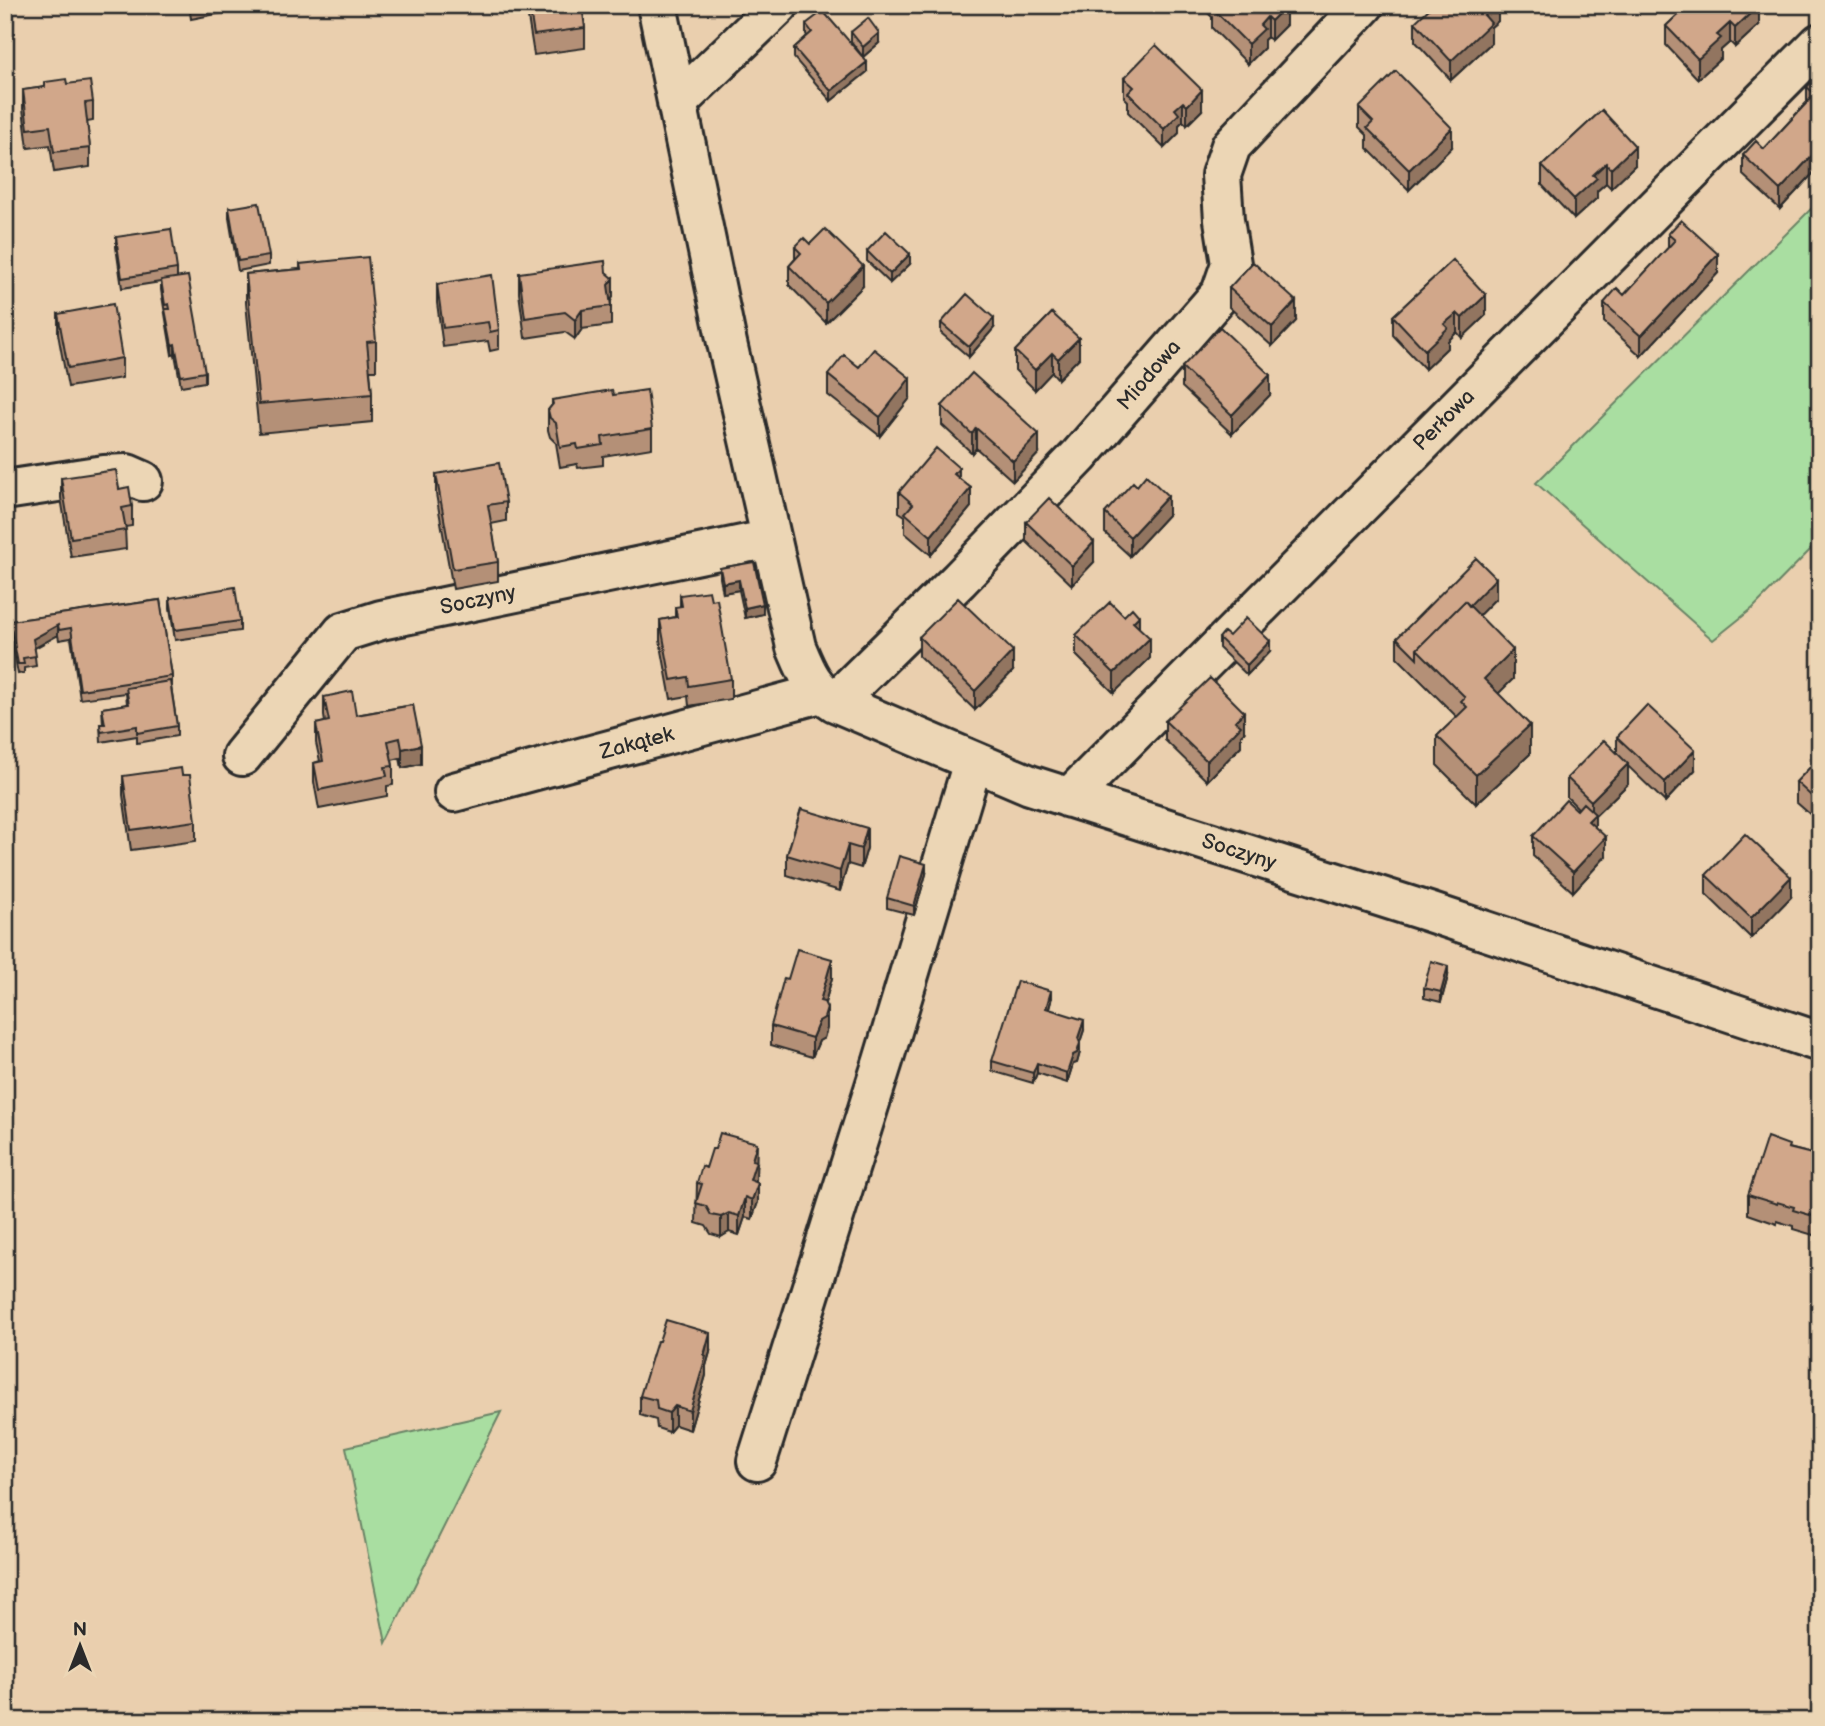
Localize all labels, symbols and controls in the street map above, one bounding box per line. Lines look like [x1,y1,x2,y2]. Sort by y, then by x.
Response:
street label: Miodowa [1112,335,1186,415]
street label: Perłowa [1408,384,1480,456]
street label: Soczyny [438,580,519,620]
street label: Zakątek [596,721,677,765]
street label: Soczyny [1199,828,1280,876]
north arrow [46,1610,116,1680]
text: N [73,1619,87,1642]

